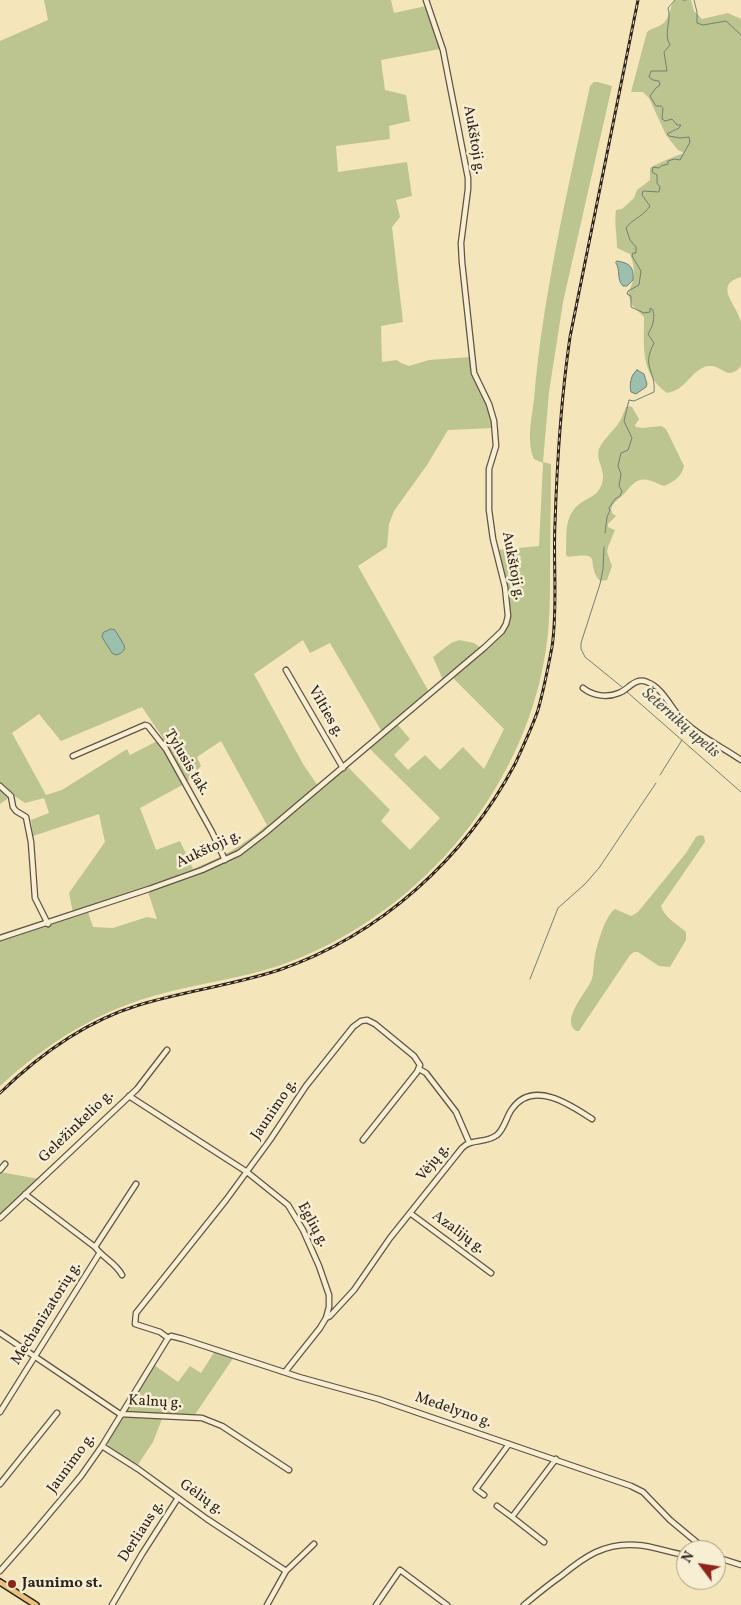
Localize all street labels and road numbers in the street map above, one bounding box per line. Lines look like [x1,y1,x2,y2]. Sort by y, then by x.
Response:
street label: Aukštoji g. [458,104,488,176]
street label: Aukštoji g. [497,530,527,602]
street label: Vilties g. [303,683,347,741]
street label: Tylusis tak. [159,727,213,799]
street label: Aukštoji g. [174,827,244,873]
street label: Jaunimo g. [248,1076,302,1144]
street label: Geležinkelio g. [36,1087,118,1167]
street label: Vėjų g. [414,1141,454,1185]
street label: Eglių g. [292,1199,332,1251]
street label: Azalijų g. [428,1208,488,1258]
street label: Mechanizatorių g. [8,1259,86,1369]
street label: Medelyno g. [412,1389,494,1433]
street label: Kalnų g. [128,1393,182,1413]
street label: Jaunimo g. [44,1430,100,1498]
street label: Gėlių g. [175,1476,227,1520]
street label: Derliaus g. [115,1498,169,1566]

